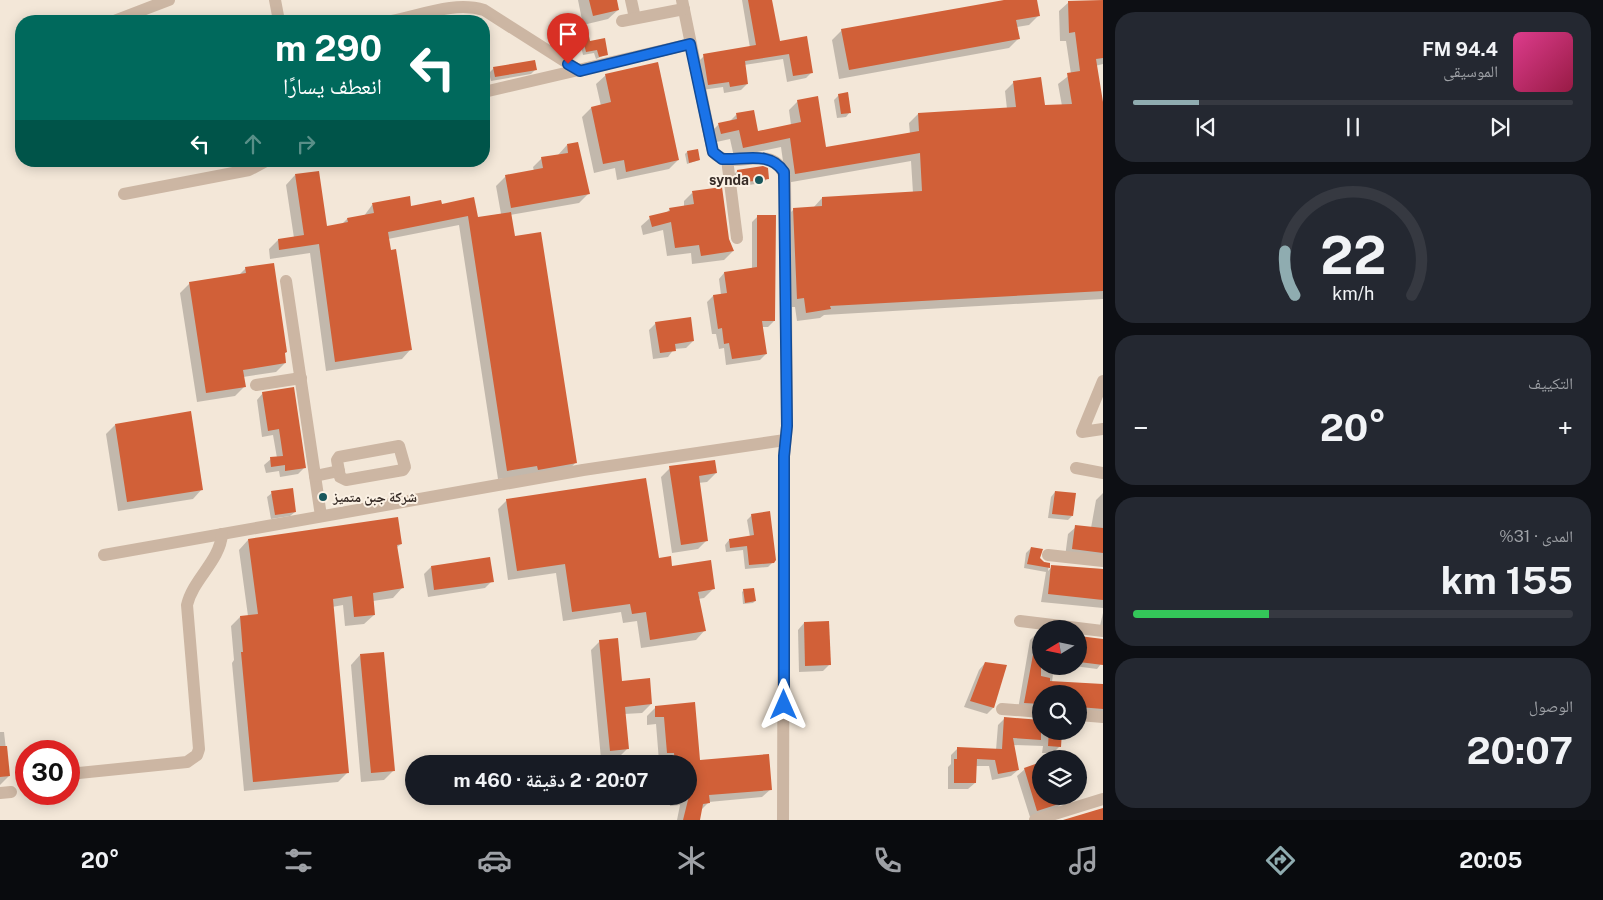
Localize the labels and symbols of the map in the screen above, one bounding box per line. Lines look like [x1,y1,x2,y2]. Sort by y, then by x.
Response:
pin [547,13,589,64]
place label: synda [709,172,749,188]
marker: synda [753,174,765,186]
place label: شركة جبن متميز [332,489,417,506]
marker: شركة جبن متميز [317,491,329,503]
north arrow [1032,620,1088,675]
position arrow [757,678,809,730]
speed limit sign: 30 [15,740,80,805]

